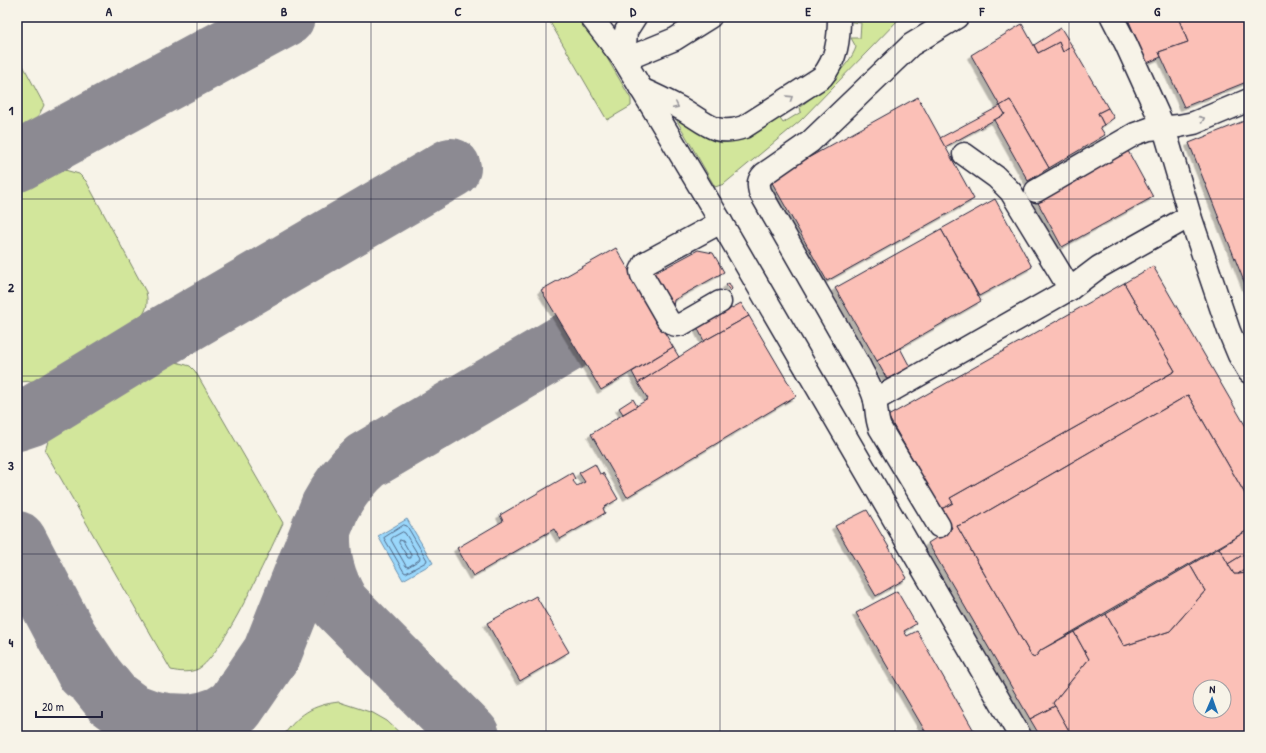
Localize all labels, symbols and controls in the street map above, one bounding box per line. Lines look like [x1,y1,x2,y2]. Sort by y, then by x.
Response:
text: A [106,2,113,20]
text: B [281,2,288,20]
text: C [454,2,462,20]
text: D [630,2,637,20]
text: E [805,2,811,20]
text: F [979,2,986,20]
text: G [1154,2,1161,20]
one-way arrow [786,95,793,103]
text: 1 [9,101,14,119]
one-way arrow [671,101,679,109]
one-way arrow [1198,116,1205,124]
text: 2 [8,278,15,296]
text: 3 [8,456,14,474]
text: 4 [9,633,14,651]
north arrow [1192,679,1232,719]
text: N [1209,682,1216,696]
scale bar [36,693,102,719]
text: 20 m [42,698,64,715]

